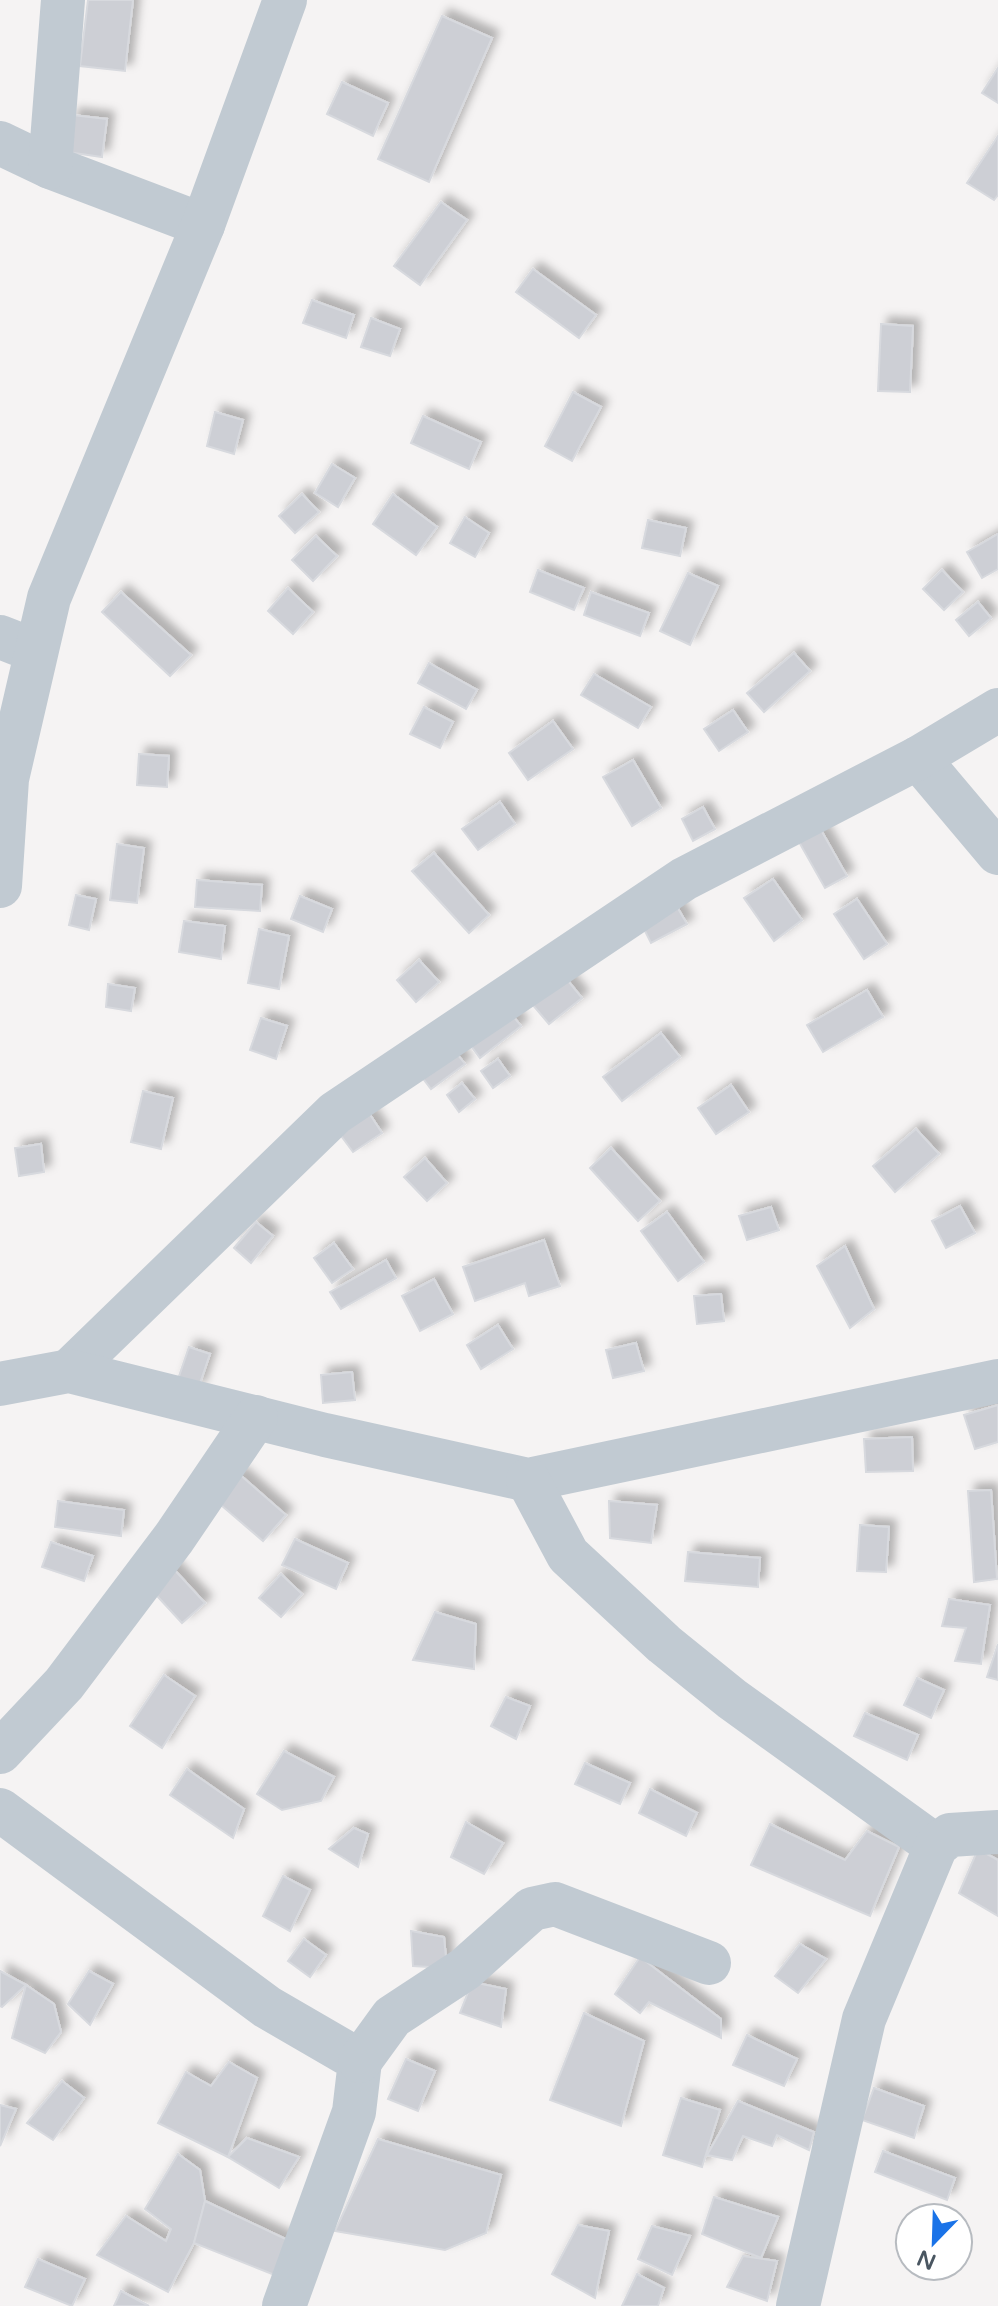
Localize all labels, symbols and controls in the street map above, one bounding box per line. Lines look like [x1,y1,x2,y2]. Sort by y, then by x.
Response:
north arrow [894,2202,974,2282]
text: N [913,2244,940,2275]

